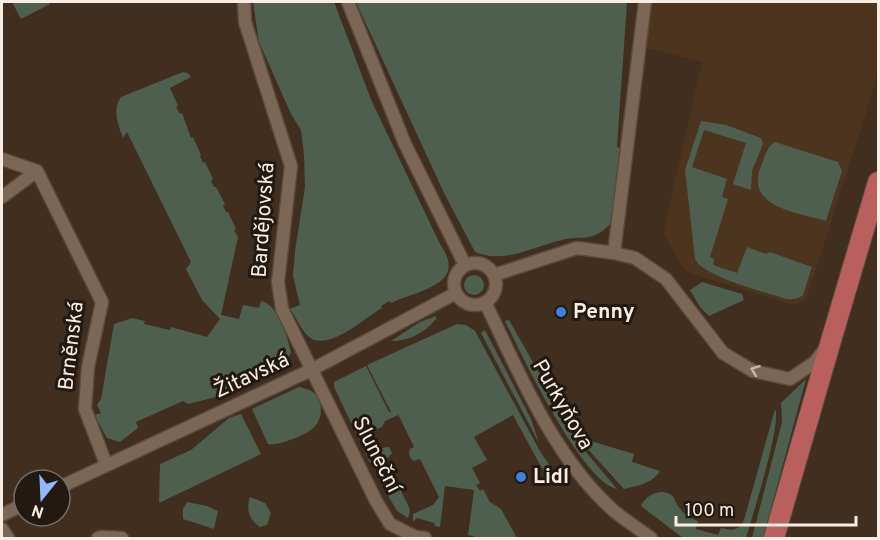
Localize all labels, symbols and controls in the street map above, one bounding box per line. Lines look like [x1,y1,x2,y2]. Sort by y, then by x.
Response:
street label: Bardějovská [247,162,281,278]
place label: Penny [573,299,635,326]
street label: Brněnská [53,300,91,392]
marker: Penny [554,305,568,319]
street label: Žitavská [210,346,294,405]
street label: Purkyňova [525,355,599,455]
one-way arrow [750,365,761,377]
street label: Sluneční [345,412,407,499]
place label: Lidl [533,464,569,491]
north arrow [12,468,72,528]
marker: Lidl [514,470,528,484]
scale bar [676,489,856,527]
text: N [29,499,47,522]
text: 100 m [685,500,734,523]

